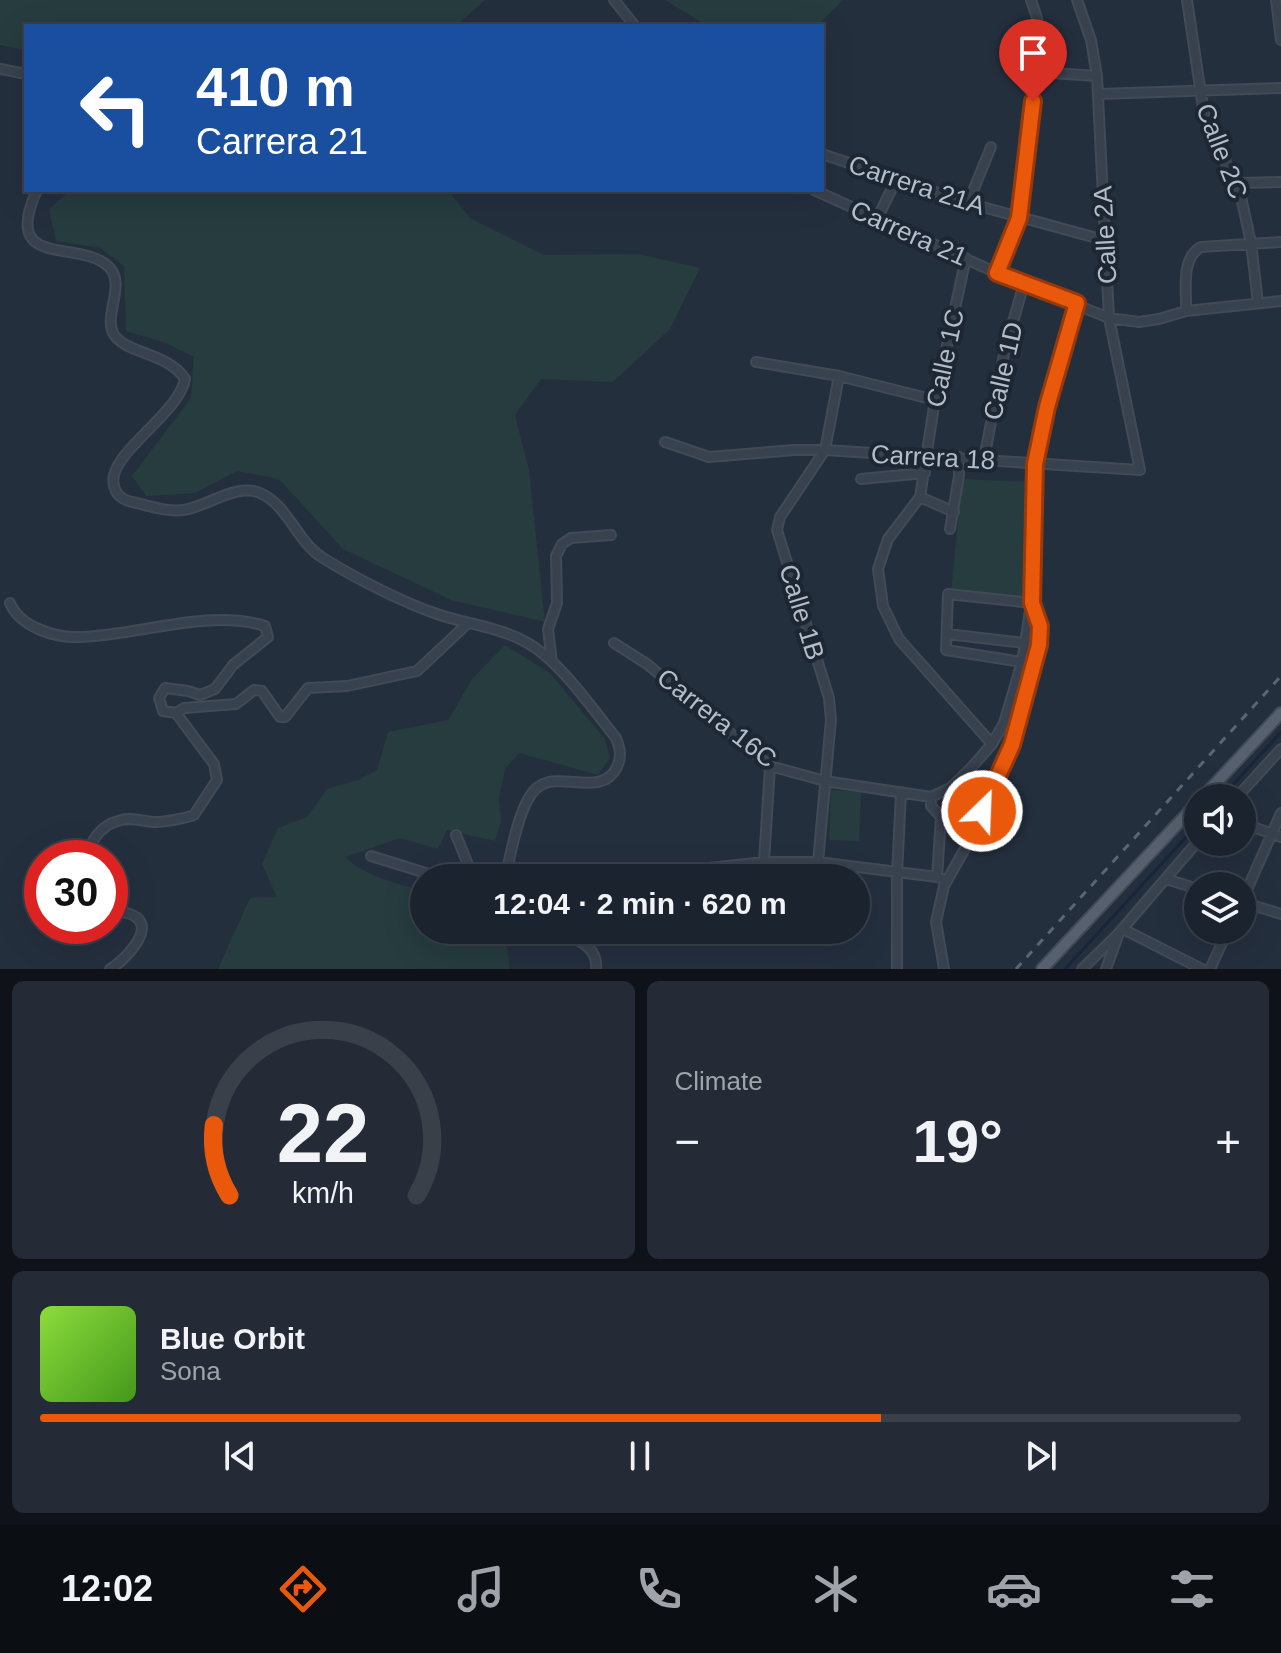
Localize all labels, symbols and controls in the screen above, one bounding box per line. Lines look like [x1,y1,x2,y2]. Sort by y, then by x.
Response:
pin [999,19,1067,101]
icon: arrive [1011,31,1055,75]
text: 410 m [196,55,355,118]
icon: left [64,56,168,160]
street label: Calle 2C [1190,99,1254,203]
text: Carrera 21 [196,121,368,162]
street label: Carrera 21A [845,149,990,221]
street label: Calle 2A [1087,184,1123,285]
street label: Carrera 21 [846,194,972,272]
street label: Calle 1C [920,306,970,410]
street label: Calle 1D [977,319,1029,423]
street label: Carrera 18 [870,439,996,475]
street label: Calle 1B [773,561,831,663]
street label: Carrera 16C [651,662,783,774]
position arrow [940,769,1024,853]
map controls [1184,784,1256,944]
button: sound [1184,784,1256,856]
speed limit sign: 30 [24,840,128,944]
button: layers [1184,872,1256,944]
text: 12:04 · 2 min · 620 m [493,887,787,920]
text: Climate [675,1066,763,1096]
text: 22 [277,1087,370,1180]
text: 19° [912,1108,1003,1175]
text: − [675,1117,700,1166]
text: + [1215,1117,1241,1166]
text: km/h [292,1177,354,1209]
text: Blue Orbit [160,1322,305,1355]
text: Sona [160,1356,221,1386]
icon: previous [218,1434,262,1478]
icon: pause [618,1434,662,1478]
icon: next [1019,1434,1063,1478]
icon: directions [275,1561,331,1617]
icon: music [453,1561,509,1617]
icon: phone [631,1561,687,1617]
icon: climate [808,1561,864,1617]
icon: car [986,1561,1042,1617]
icon: filters [1164,1561,1220,1617]
text: 12:02 [61,1568,153,1609]

